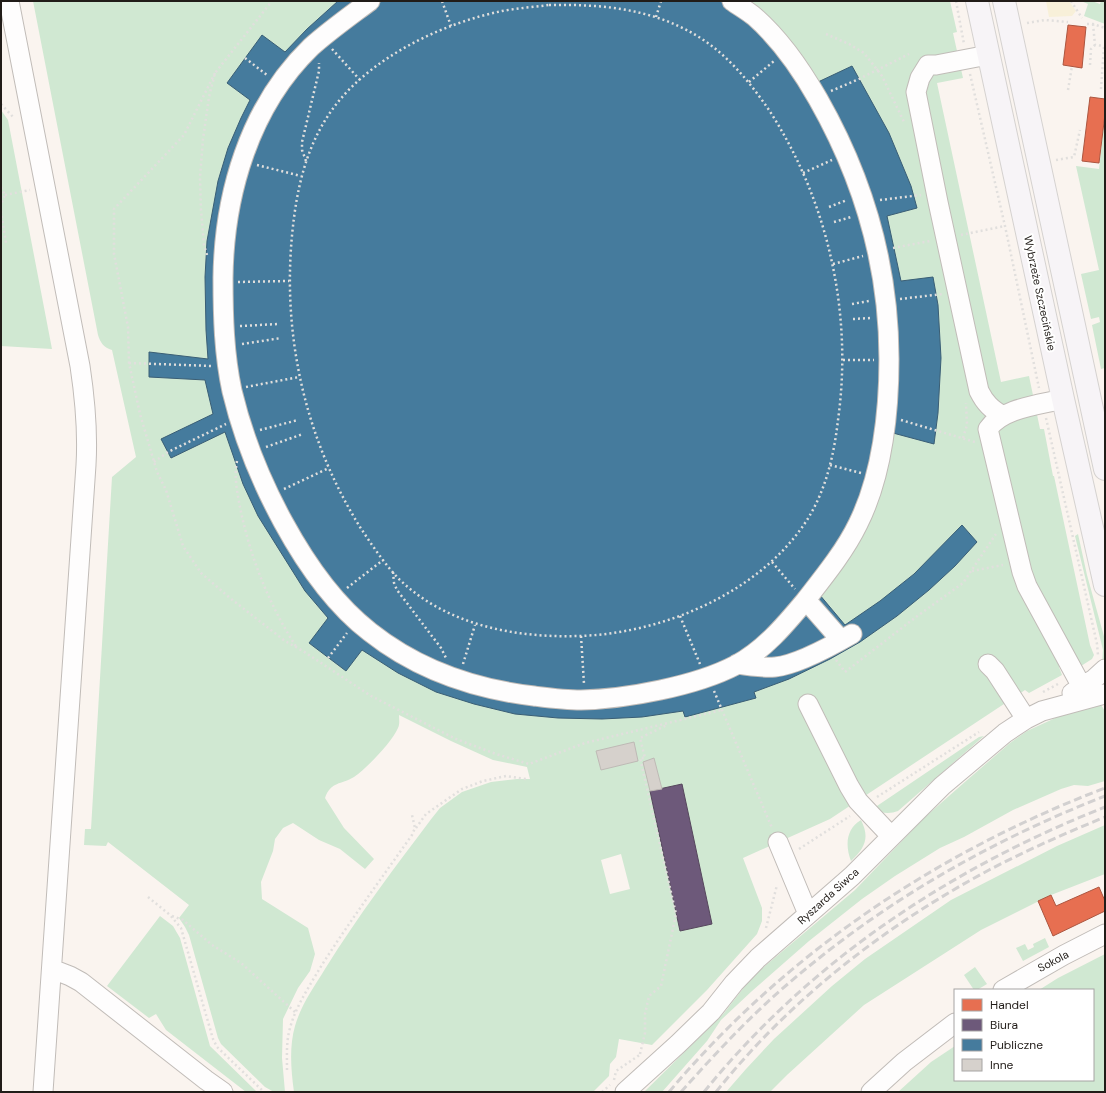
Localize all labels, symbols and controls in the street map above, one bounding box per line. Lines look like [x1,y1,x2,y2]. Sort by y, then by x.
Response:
street label: Wybrzeże Szczecińskie [1021,234,1059,352]
street label: Ryszarda Siwca [794,865,862,927]
street label: Sokola [1035,947,1071,975]
legend [954,989,1094,1081]
text: Handel [990,997,1029,1013]
text: Biura [990,1017,1018,1033]
text: Publiczne [990,1037,1043,1053]
text: Inne [990,1057,1014,1073]

